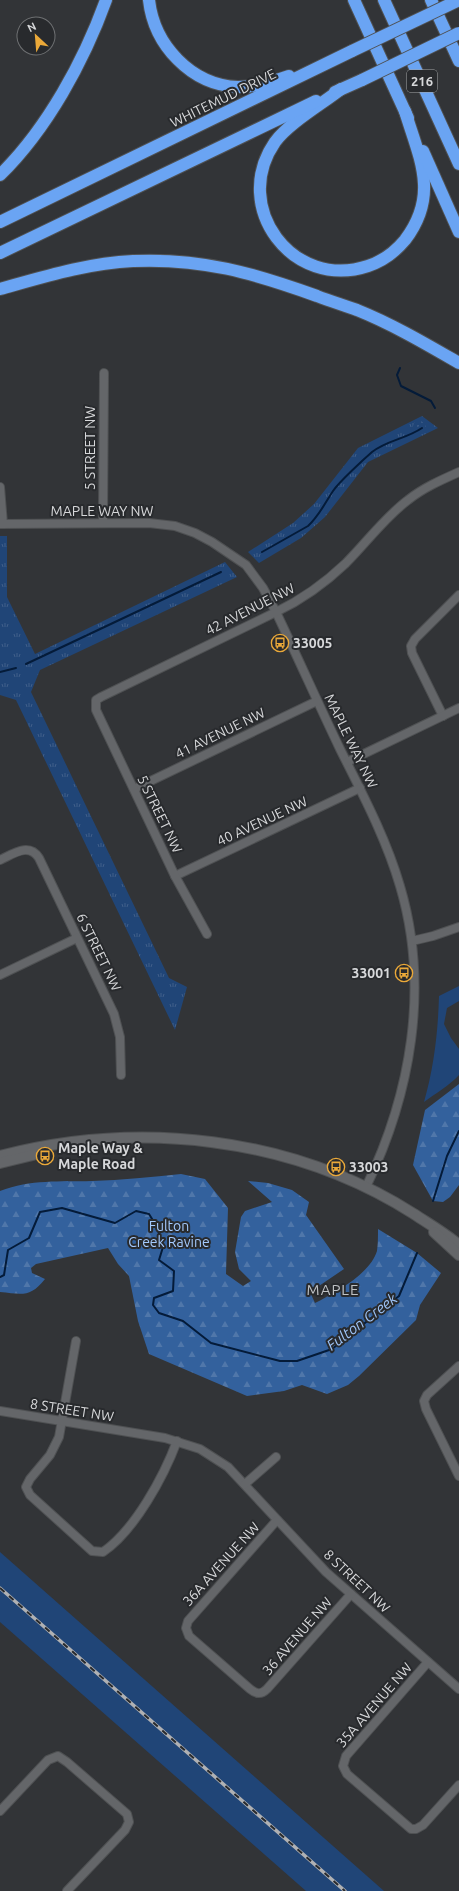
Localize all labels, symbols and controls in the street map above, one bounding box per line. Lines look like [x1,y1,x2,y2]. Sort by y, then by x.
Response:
north arrow [16,16,56,56]
text: N [25,20,38,34]
street label: WHITEMUD DRIVE [168,65,279,131]
road number: 216 [407,70,437,92]
street label: 5 STREET NW [82,406,98,490]
street label: MAPLE WAY NW [51,503,154,519]
street label: 42 AVENUE NW [203,580,297,638]
bus stop icon: 33005 [270,633,290,653]
place label: 33005 [293,635,333,651]
street label: MAPLE WAY NW [321,691,381,791]
street label: 41 AVENUE NW [173,704,267,762]
street label: 5 STREET NW [134,772,186,856]
street label: 40 AVENUE NW [214,793,310,849]
street label: 6 STREET NW [73,910,125,994]
bus stop icon: 33001 [394,963,414,983]
place label: 33001 [352,965,391,981]
place label: Maple Way & Maple Road [58,1140,143,1172]
bus stop icon: Maple Way & Maple Road [35,1146,55,1166]
bus stop icon: 33003 [326,1157,346,1177]
place label: 33003 [349,1159,388,1175]
park label: Fulton Creek Ravine [128,1218,210,1250]
district label: MAPLE [307,1281,359,1298]
water label: Fulton Creek [323,1289,401,1354]
street label: 8 STREET NW [29,1395,115,1425]
street label: 36A AVENUE NW [179,1519,263,1609]
street label: 8 STREET NW [321,1546,393,1616]
street label: 36 AVENUE NW [259,1594,335,1678]
street label: 35A AVENUE NW [333,1659,415,1751]

